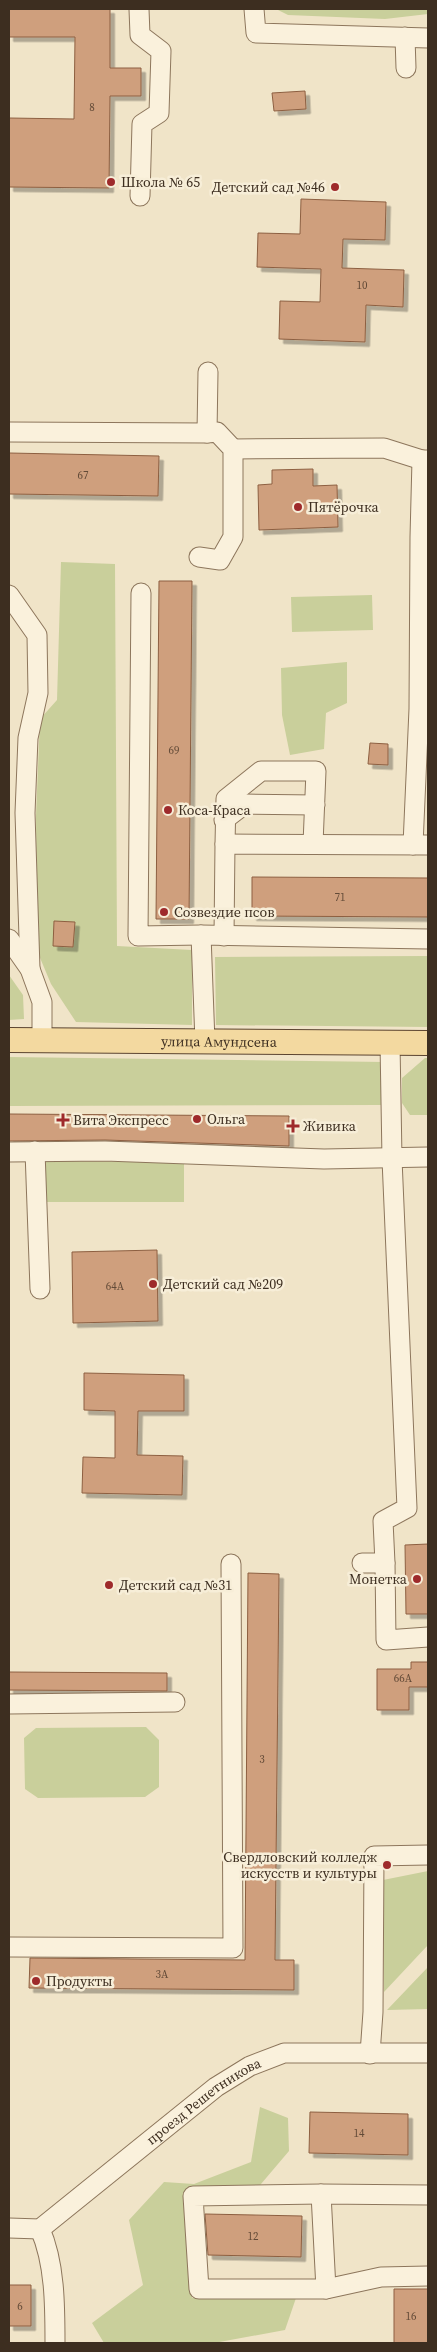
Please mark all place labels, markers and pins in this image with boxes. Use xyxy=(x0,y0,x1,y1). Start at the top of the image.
place label: Школа № 65 xyxy=(121,172,200,192)
marker: Школа № 65 xyxy=(105,176,117,188)
place label: Детский сад №46 xyxy=(212,177,325,197)
marker: Детский сад №46 xyxy=(329,181,341,193)
place label: Пятёрочка xyxy=(308,497,380,517)
marker: Пятёрочка xyxy=(292,501,304,513)
place label: Коса-Краса xyxy=(178,800,251,820)
marker: Коса-Краса xyxy=(162,804,174,816)
place label: Созвездие псов xyxy=(174,902,275,922)
marker: Созвездие псов xyxy=(158,906,170,918)
place label: Ольга xyxy=(207,1109,246,1129)
place label: Вита Экспресс xyxy=(73,1110,169,1130)
marker: Ольга xyxy=(191,1113,203,1125)
marker: Вита Экспресс xyxy=(57,1114,69,1126)
place label: Живика xyxy=(303,1116,357,1136)
marker: Живика xyxy=(287,1120,299,1132)
place label: Детский сад №209 xyxy=(163,1274,283,1294)
marker: Детский сад №209 xyxy=(147,1278,159,1290)
place label: Монетка xyxy=(349,1569,408,1589)
marker: Монетка xyxy=(411,1573,423,1585)
place label: Детский сад №31 xyxy=(119,1575,232,1595)
marker: Детский сад №31 xyxy=(103,1579,115,1591)
place label: Свердловский колледж искусств и культуры xyxy=(223,1847,377,1883)
marker: Свердловский колледж искусств и культуры xyxy=(381,1859,393,1871)
place label: Продукты xyxy=(46,1971,113,1991)
marker: Продукты xyxy=(30,1975,42,1987)

